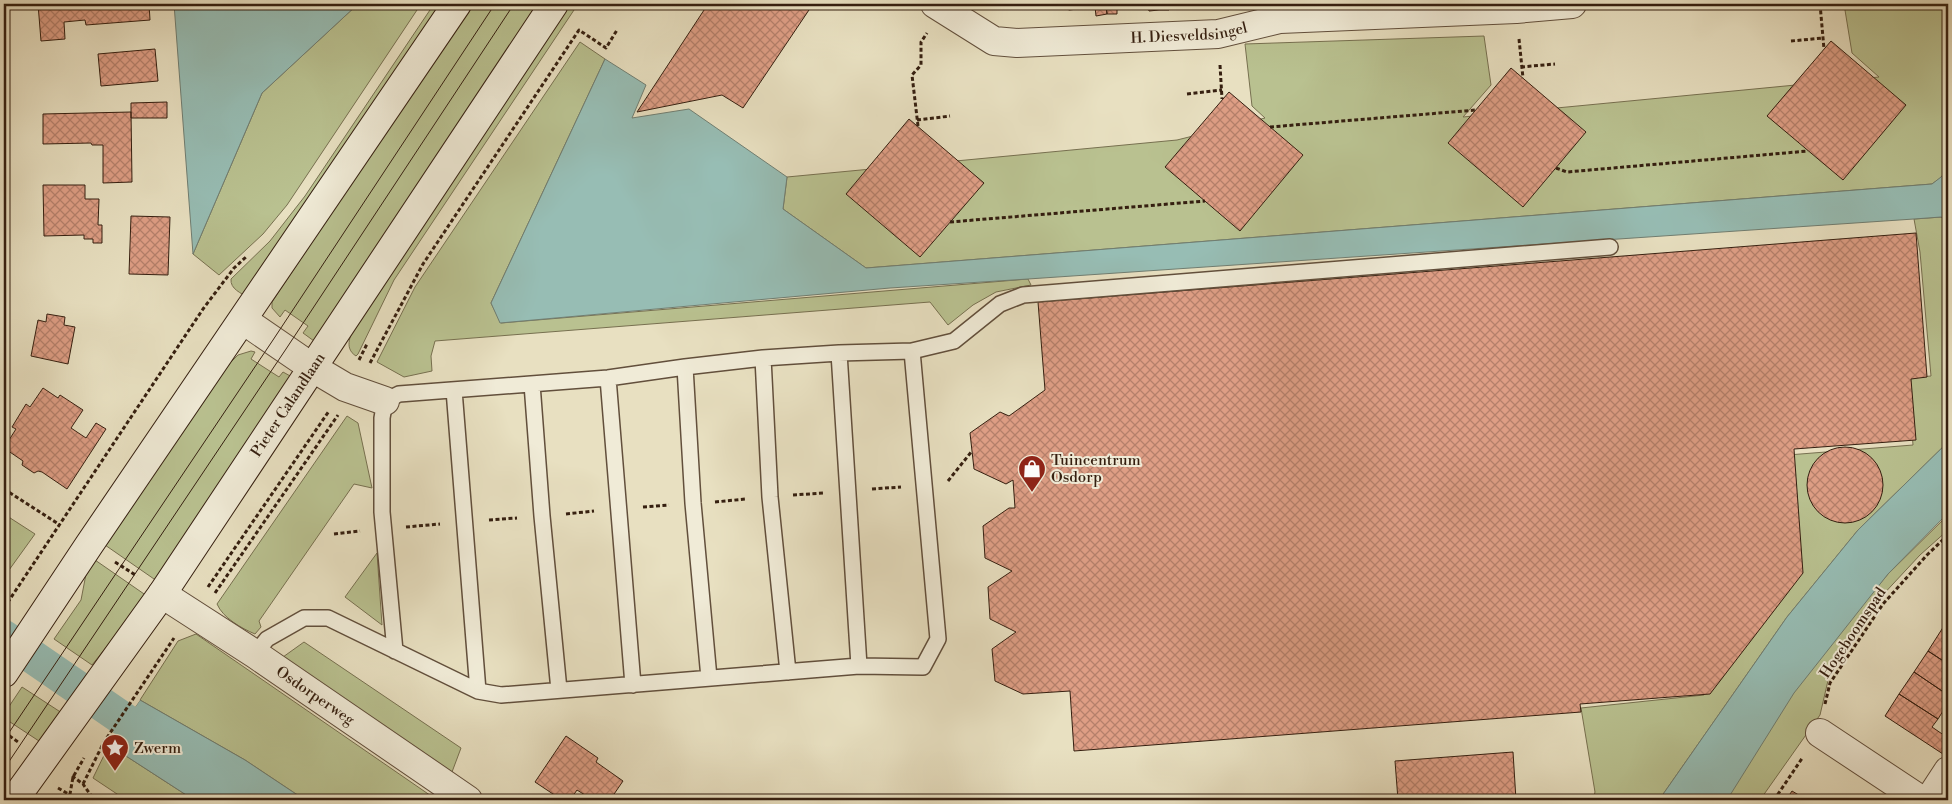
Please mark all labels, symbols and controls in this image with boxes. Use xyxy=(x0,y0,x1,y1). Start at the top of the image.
street label: H. Diesveldsingel xyxy=(1130,18,1250,47)
street label: Pieter Calandlaan xyxy=(246,349,329,460)
place label: Tuincentrum Osdorp xyxy=(1051,451,1141,487)
shop icon: Tuincentrum Osdorp xyxy=(1017,454,1047,493)
street label: Hogeboomspad xyxy=(1816,584,1891,682)
street label: Osdorperweg xyxy=(273,662,359,729)
place icon: Zwerm xyxy=(100,733,130,772)
place label: Zwerm xyxy=(134,739,181,758)

